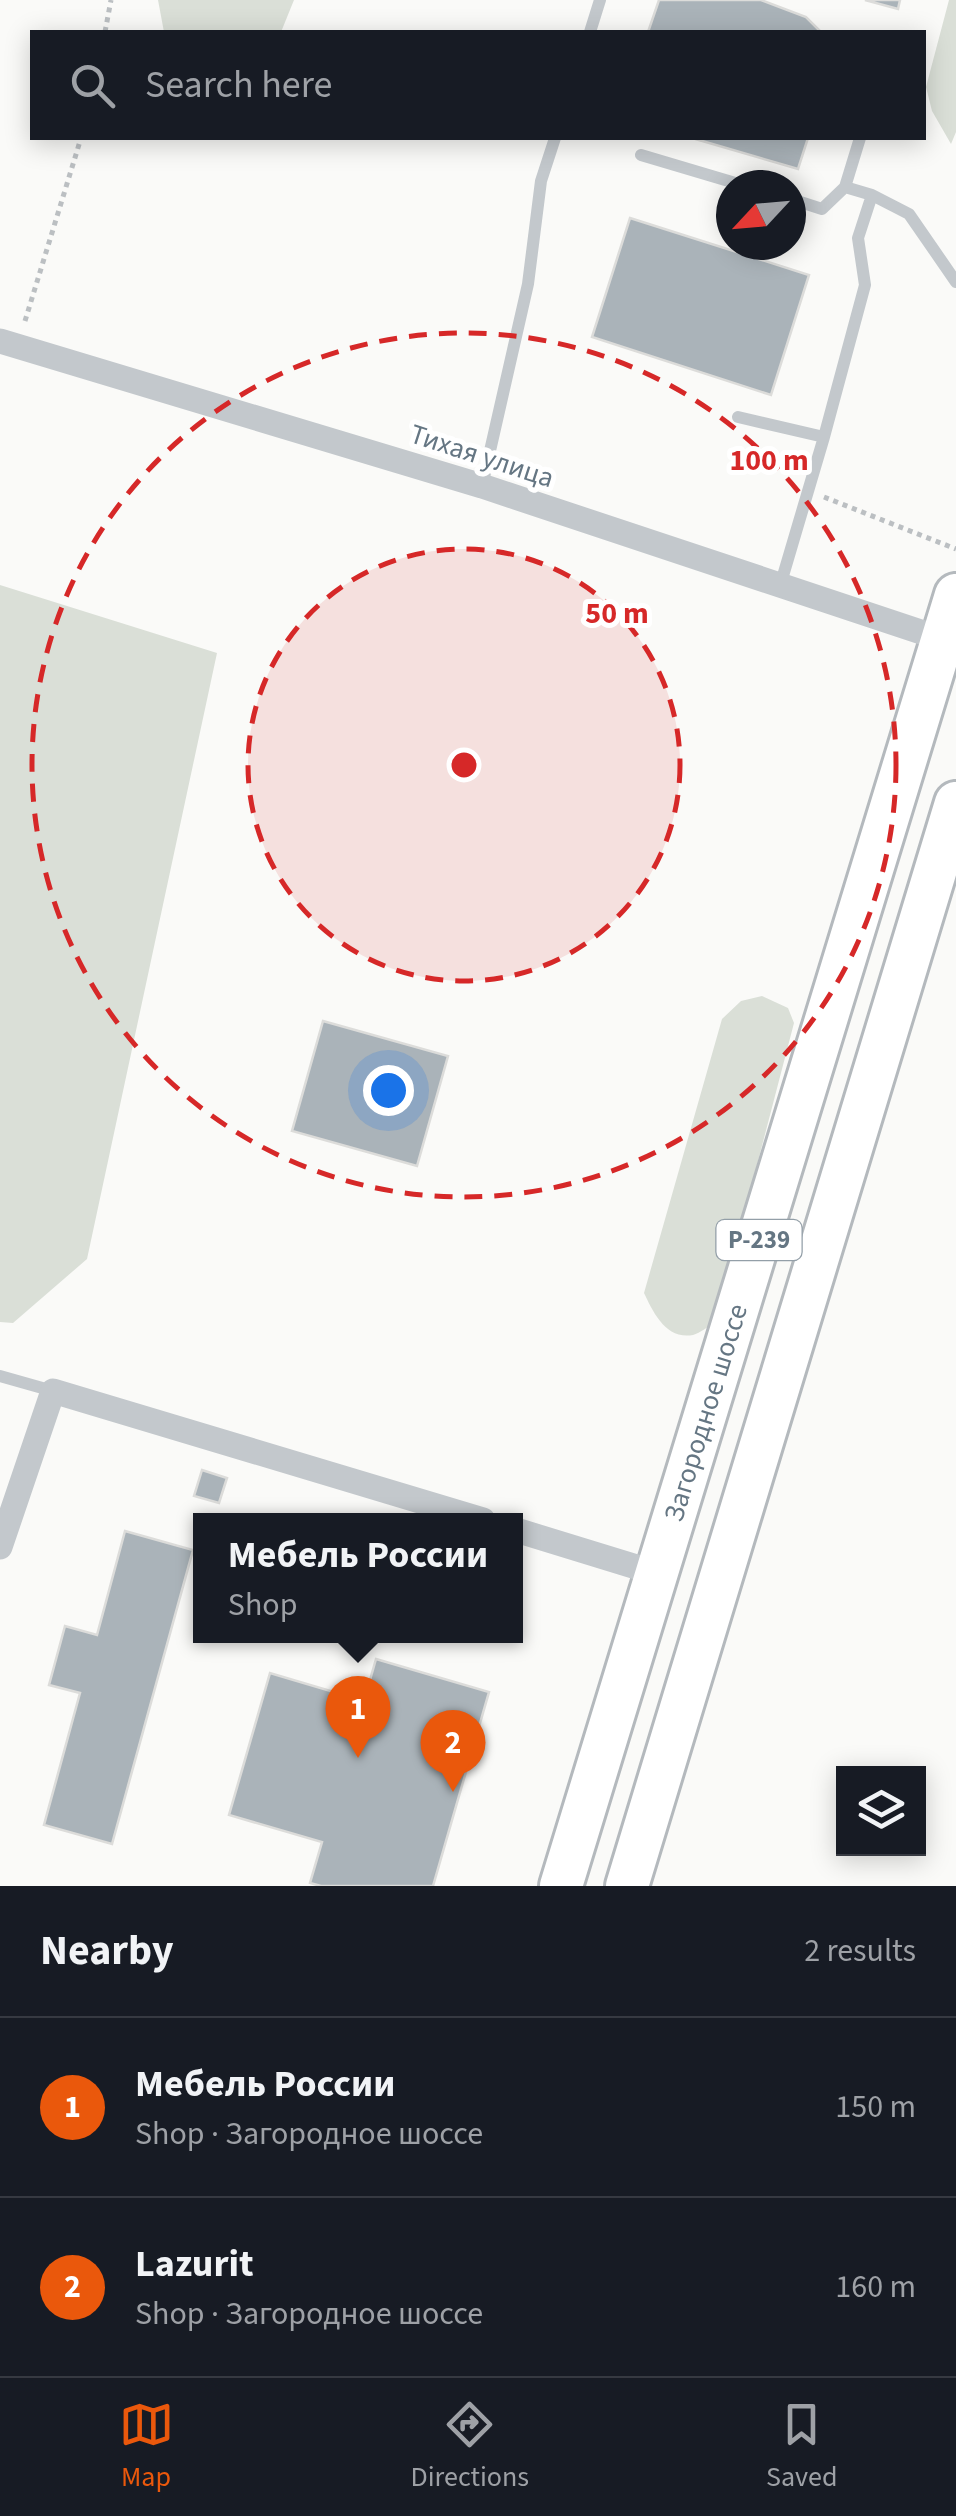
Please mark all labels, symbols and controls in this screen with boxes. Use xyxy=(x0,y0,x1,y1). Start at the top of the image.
search box xyxy=(30,30,926,140)
icon: search xyxy=(65,58,120,113)
text: Search here xyxy=(145,58,332,112)
north arrow xyxy=(716,170,806,260)
street label: Тихая улица xyxy=(405,414,559,498)
text: 100 m xyxy=(729,439,809,482)
text: 50 m xyxy=(585,592,649,635)
centre of rings xyxy=(446,747,482,783)
your location xyxy=(363,1065,414,1116)
road number: Р-239 xyxy=(716,1220,802,1260)
street label: Загородное шоссе xyxy=(654,1299,758,1526)
popup xyxy=(193,1513,523,1643)
text: Мебель России xyxy=(228,1528,488,1582)
text: Shop xyxy=(228,1582,297,1628)
pin: 1 xyxy=(326,1676,390,1758)
pin: 2 xyxy=(420,1710,486,1792)
map controls xyxy=(836,1766,926,1856)
button: layers xyxy=(836,1766,926,1856)
text: Nearby xyxy=(40,1921,174,1981)
text: 2 results xyxy=(804,1928,916,1974)
text: Мебель России xyxy=(135,2057,395,2111)
text: 1 xyxy=(64,2084,81,2130)
text: 150 m xyxy=(835,2084,916,2130)
text: Shop · Загородное шоссе xyxy=(135,2111,483,2157)
text: Lazurit xyxy=(135,2237,254,2291)
text: 2 xyxy=(64,2264,81,2310)
text: 160 m xyxy=(835,2264,916,2310)
text: Shop · Загородное шоссе xyxy=(135,2291,483,2337)
tab: Map xyxy=(119,2397,174,2497)
tab: Directions xyxy=(411,2397,529,2497)
tab: Saved xyxy=(766,2397,837,2497)

